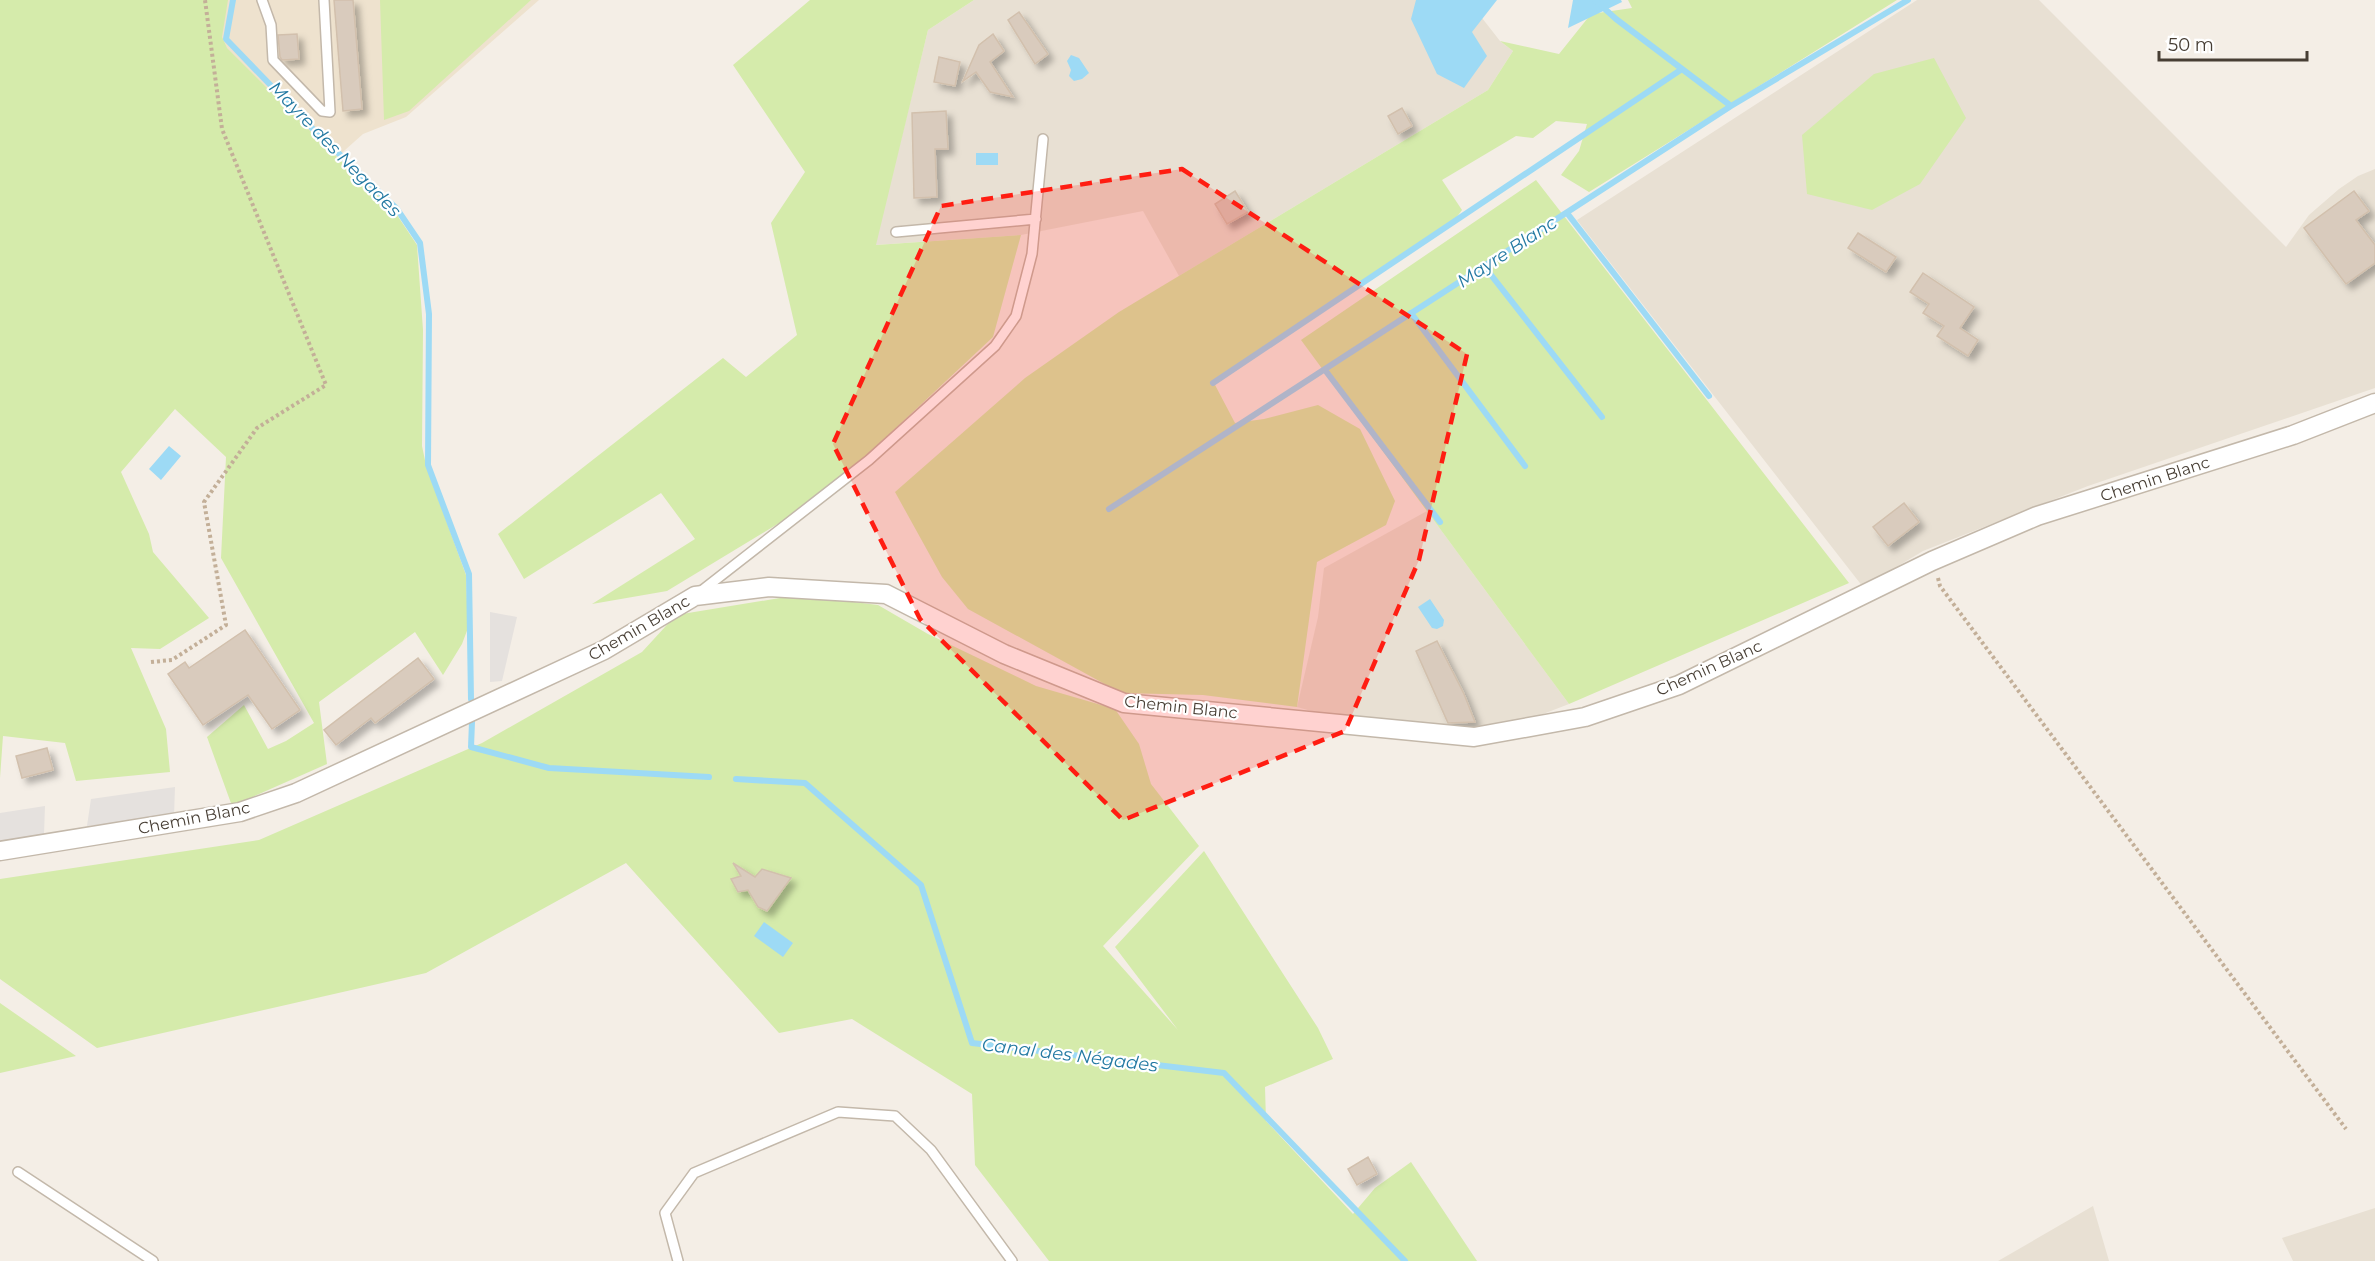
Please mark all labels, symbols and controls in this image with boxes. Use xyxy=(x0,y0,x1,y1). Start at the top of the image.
scale bar xyxy=(2159,24,2308,62)
text: 50 m xyxy=(2168,34,2214,56)
water label: Mayre des Negades xyxy=(265,77,406,222)
water label: Mayre Blanc xyxy=(1453,212,1561,292)
street label: Chemin Blanc xyxy=(2098,452,2212,506)
street label: Chemin Blanc xyxy=(585,591,693,665)
street label: Chemin Blanc xyxy=(1653,636,1765,700)
street label: Chemin Blanc xyxy=(1123,692,1239,722)
street label: Chemin Blanc xyxy=(136,798,252,838)
water label: Canal des Négades xyxy=(981,1033,1159,1077)

